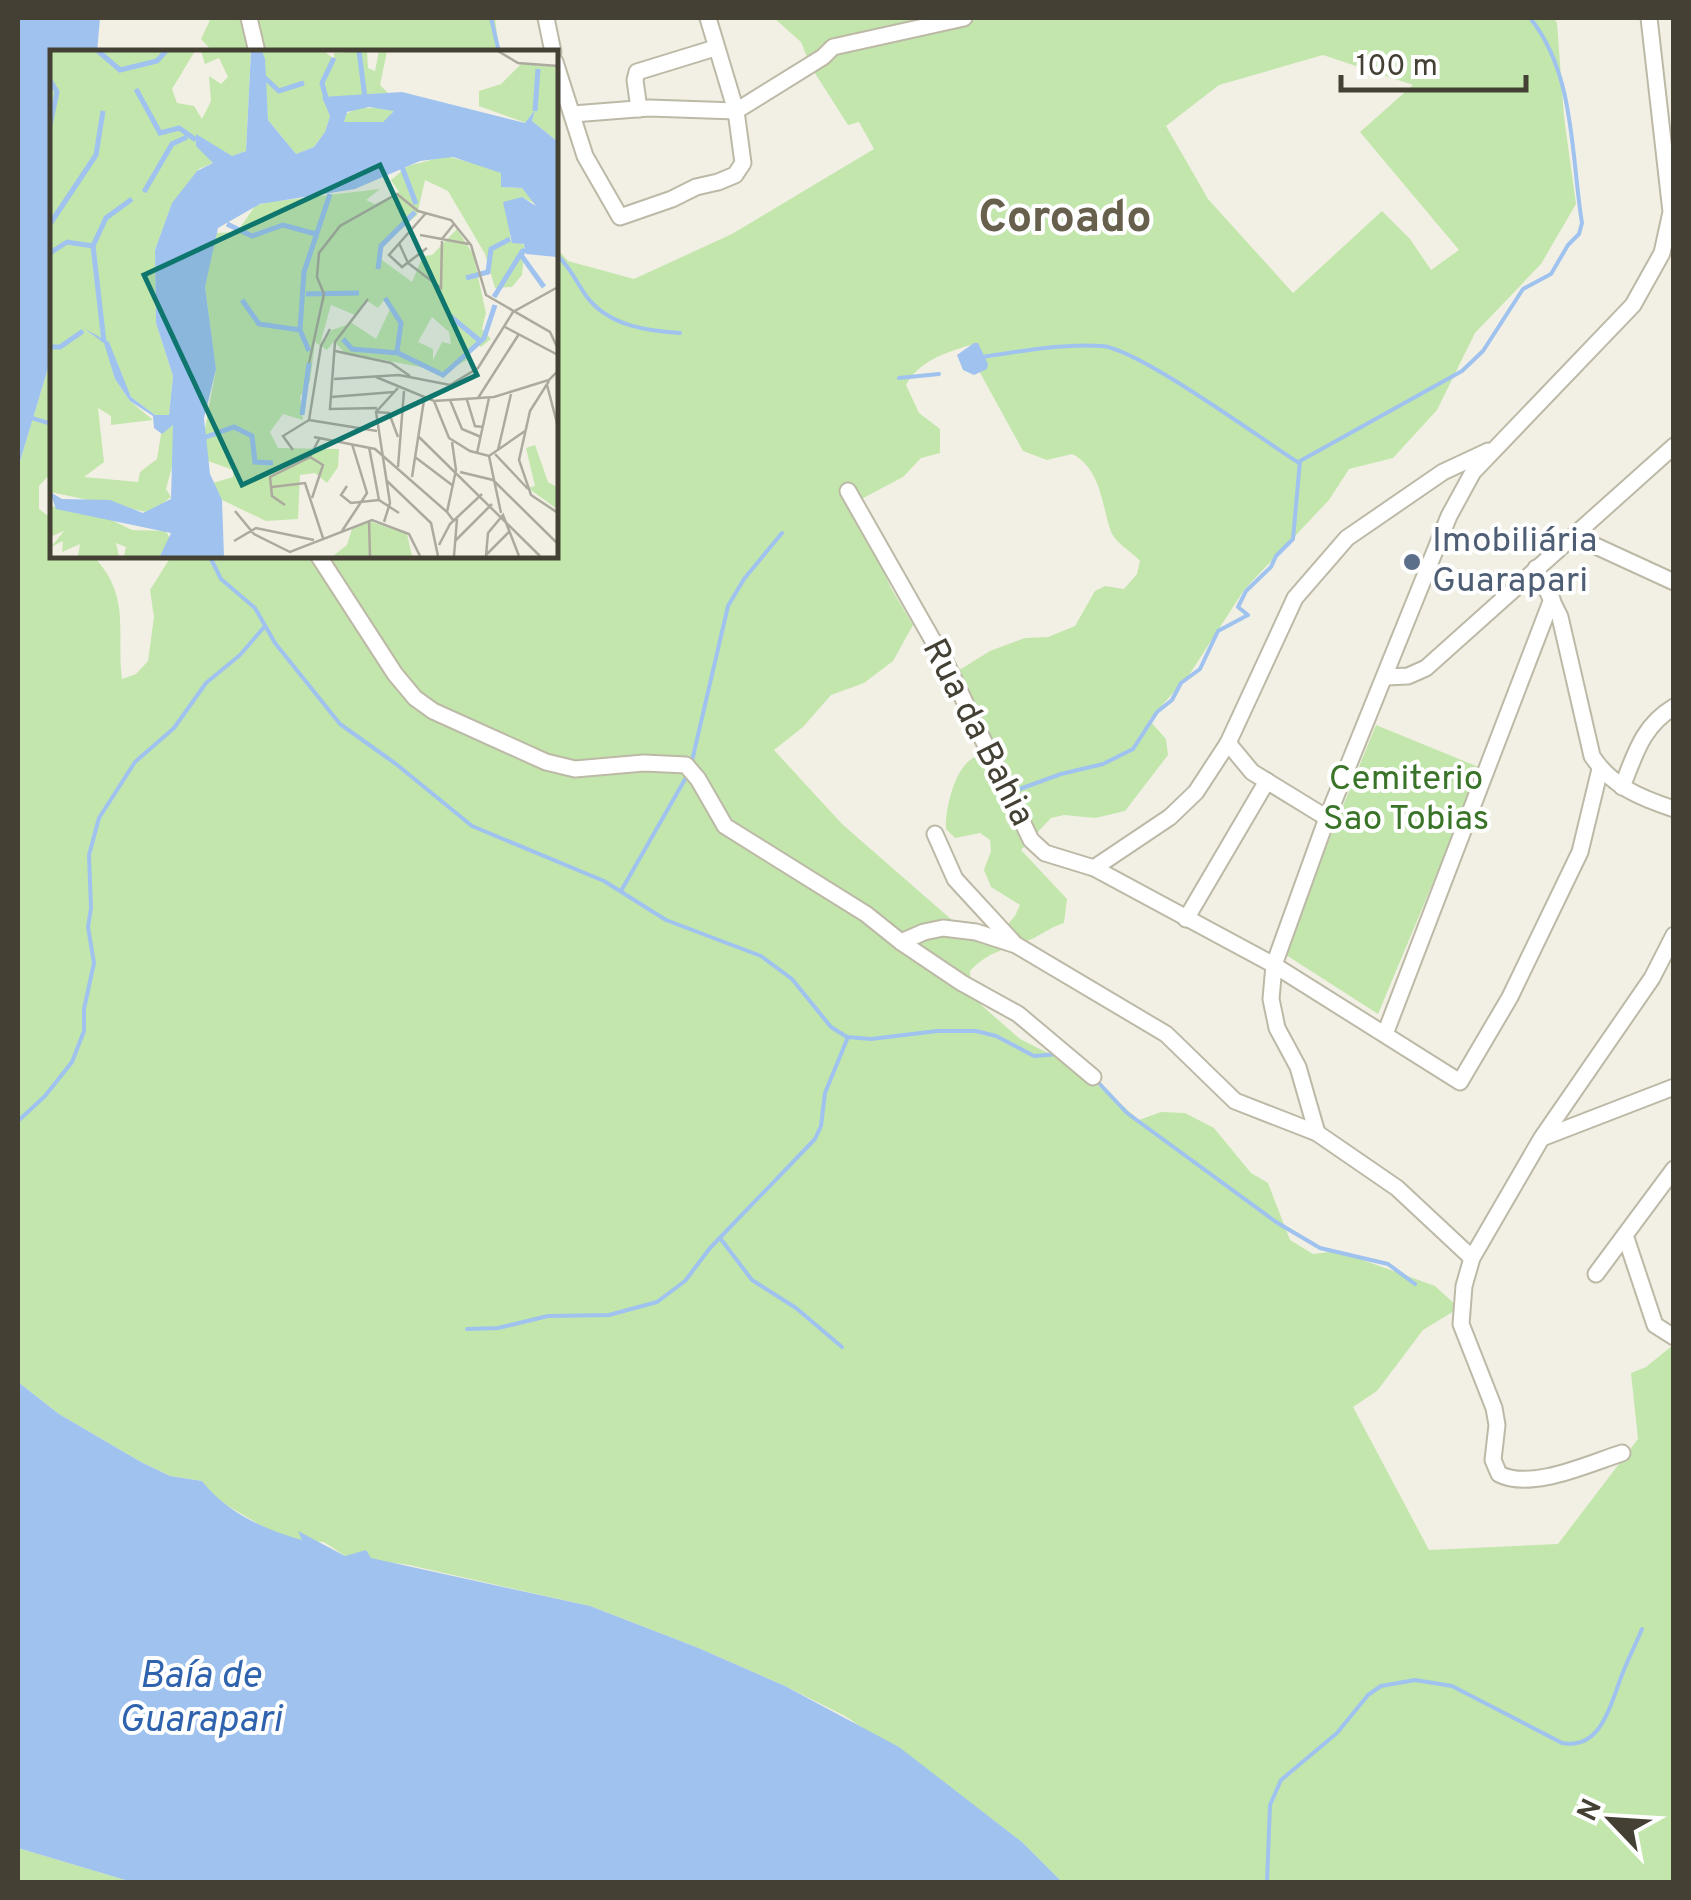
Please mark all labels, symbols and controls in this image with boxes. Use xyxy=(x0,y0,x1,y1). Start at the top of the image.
scale bar xyxy=(1341,30,1526,92)
text: 100 m xyxy=(1356,49,1438,86)
inset map xyxy=(50,50,558,558)
district label: Coroado xyxy=(978,191,1152,248)
place label: Imobiliária Guarapari xyxy=(1432,520,1597,604)
marker: Imobiliária Guarapari xyxy=(1401,551,1423,573)
street label: Rua da Bahia xyxy=(911,632,1043,834)
park label: Cemiterio Sao Tobias xyxy=(1323,758,1489,842)
water label: Baía de Guarapari xyxy=(118,1653,284,1746)
north arrow xyxy=(1561,1770,1661,1870)
text: N xyxy=(1570,1794,1612,1827)

